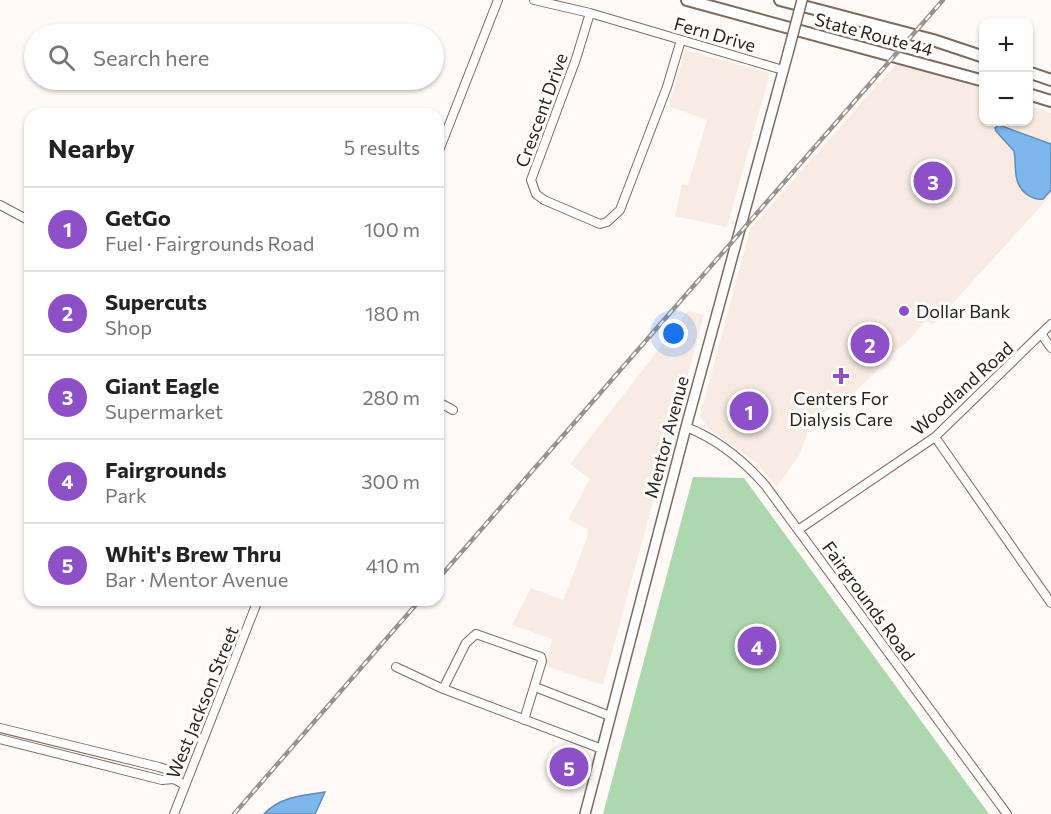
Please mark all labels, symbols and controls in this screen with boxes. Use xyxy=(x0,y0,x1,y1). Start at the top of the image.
street label: State Route 44 xyxy=(813,8,936,60)
street label: Fern Drive xyxy=(672,12,758,56)
map controls xyxy=(979,18,1033,126)
button: + xyxy=(979,18,1033,72)
search box xyxy=(24,24,444,90)
icon: search xyxy=(45,41,78,74)
text: Search here xyxy=(93,44,209,71)
street label: Crescent Drive xyxy=(510,50,572,170)
button: − xyxy=(979,72,1033,126)
text: Nearby xyxy=(48,132,135,163)
text: 5 results xyxy=(344,135,420,159)
pin: 3 xyxy=(914,158,952,204)
text: GetGo xyxy=(105,204,171,231)
text: 1 xyxy=(63,217,72,241)
text: 100 m xyxy=(364,217,420,241)
text: Fuel · Fairgrounds Road xyxy=(105,231,314,255)
text: Supercuts xyxy=(105,288,207,315)
place label: Dollar Bank xyxy=(916,300,1011,322)
text: 2 xyxy=(62,301,73,325)
text: 180 m xyxy=(365,301,420,325)
marker: Dollar Bank xyxy=(897,304,911,318)
text: Shop xyxy=(105,315,152,339)
your location xyxy=(659,319,688,348)
pin: 2 xyxy=(850,322,890,366)
street label: Woodland Road xyxy=(907,337,1017,439)
marker: Centers For Dialysis Care xyxy=(832,367,850,385)
text: Giant Eagle xyxy=(105,372,219,399)
street label: Mentor Avenue xyxy=(639,373,693,501)
text: 3 xyxy=(62,385,73,409)
text: 280 m xyxy=(362,385,420,409)
place label: Centers For Dialysis Care xyxy=(789,387,893,430)
pin: 1 xyxy=(730,388,768,434)
text: Supermarket xyxy=(105,399,223,423)
text: Fairgrounds xyxy=(105,456,226,483)
text: 4 xyxy=(61,469,74,493)
text: 300 m xyxy=(361,469,420,493)
text: Park xyxy=(105,483,147,507)
street label: Fairgrounds Road xyxy=(818,537,920,665)
text: Whit's Brew Thru xyxy=(105,540,281,567)
text: 5 xyxy=(62,553,73,577)
text: 410 m xyxy=(366,553,420,577)
text: Bar · Mentor Avenue xyxy=(105,567,288,591)
street label: West Jackson Street xyxy=(161,623,243,781)
pin: 4 xyxy=(738,624,777,668)
pin: 5 xyxy=(550,744,588,789)

